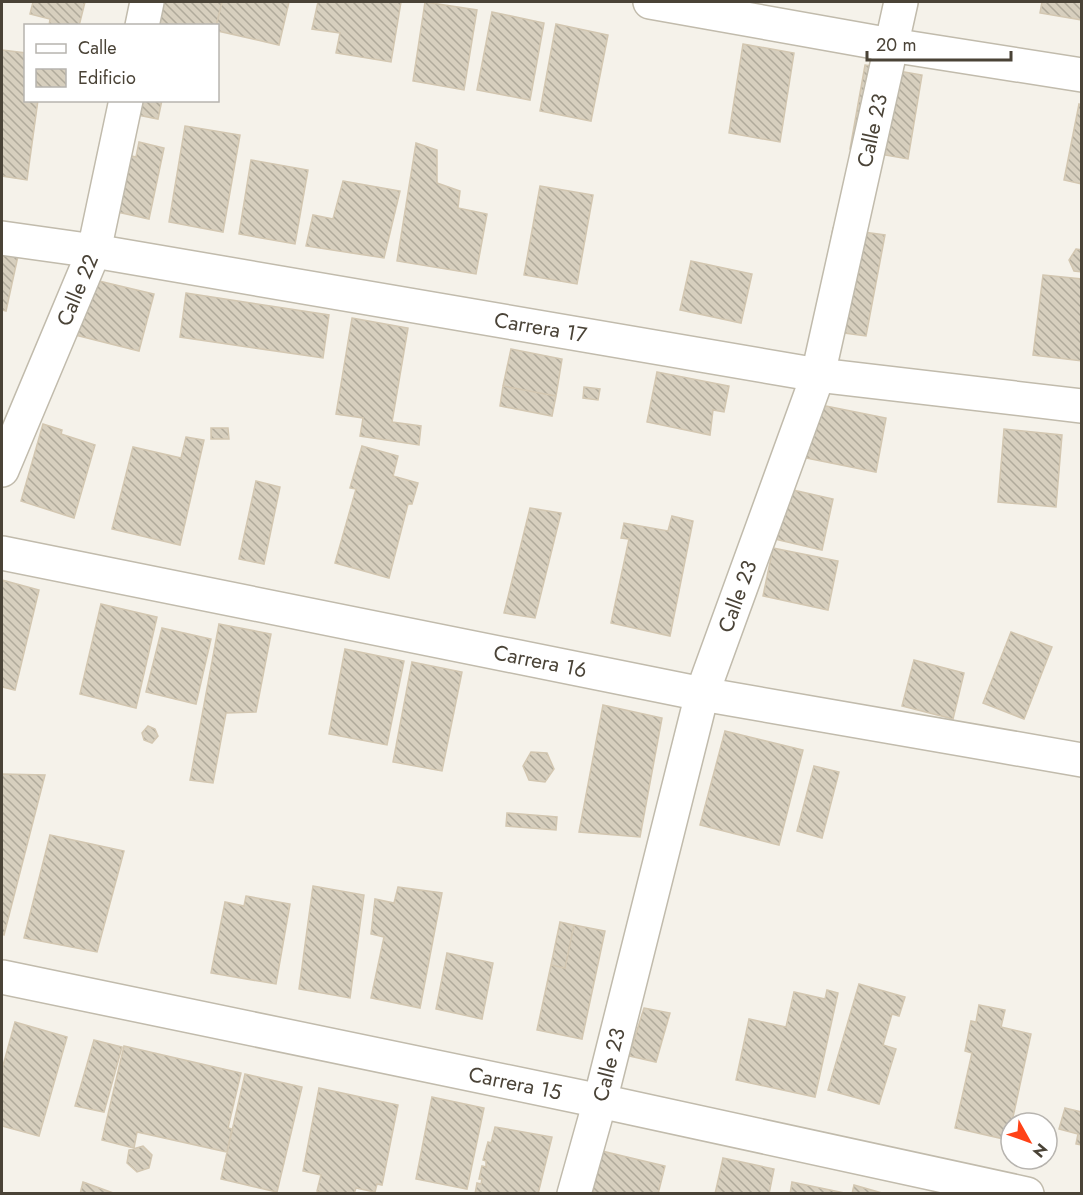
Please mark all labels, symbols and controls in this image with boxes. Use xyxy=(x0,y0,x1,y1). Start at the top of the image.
legend xyxy=(24,24,219,102)
scale bar xyxy=(867,24,1011,62)
text: 20 m xyxy=(876,32,916,58)
text: Calle xyxy=(78,35,117,61)
text: Edificio xyxy=(78,65,136,91)
street label: Calle 23 xyxy=(850,91,895,170)
street label: Calle 22 xyxy=(49,250,106,331)
street label: Carrera 17 xyxy=(492,305,589,350)
street label: Calle 23 xyxy=(711,556,764,637)
street label: Carrera 16 xyxy=(491,637,590,685)
street label: Calle 23 xyxy=(585,1025,633,1105)
street label: Carrera 15 xyxy=(466,1059,564,1108)
north arrow xyxy=(999,1111,1059,1171)
text: N xyxy=(1027,1138,1053,1163)

